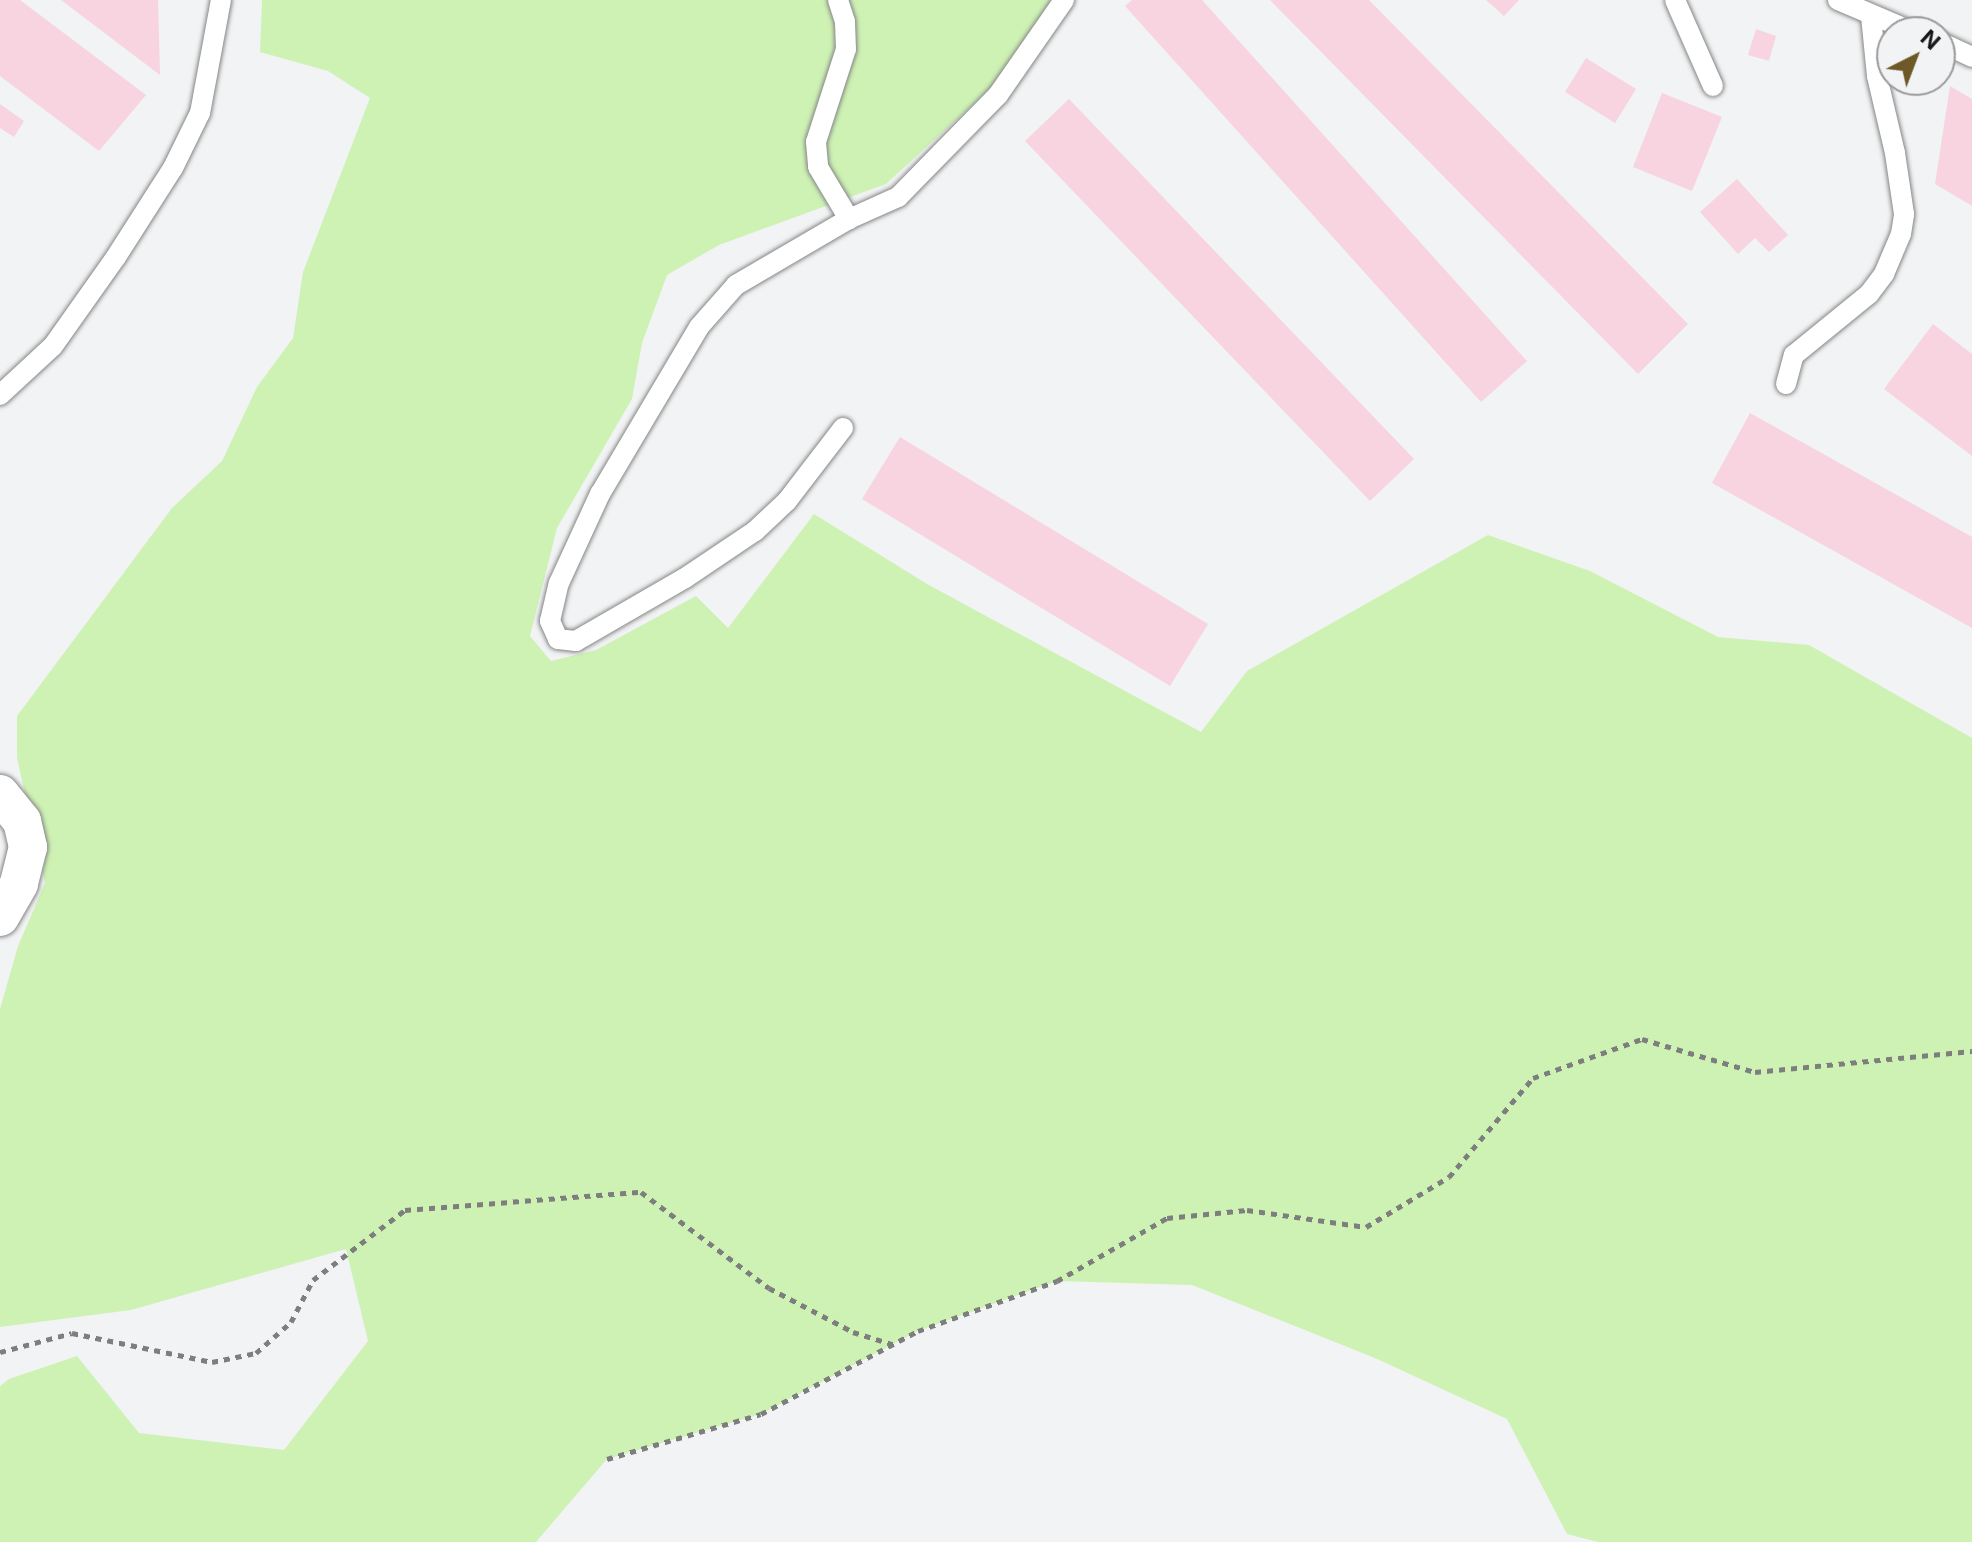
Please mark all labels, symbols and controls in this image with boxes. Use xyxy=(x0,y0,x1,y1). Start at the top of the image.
north arrow xyxy=(1876,16,1956,96)
text: N xyxy=(1916,24,1946,55)

